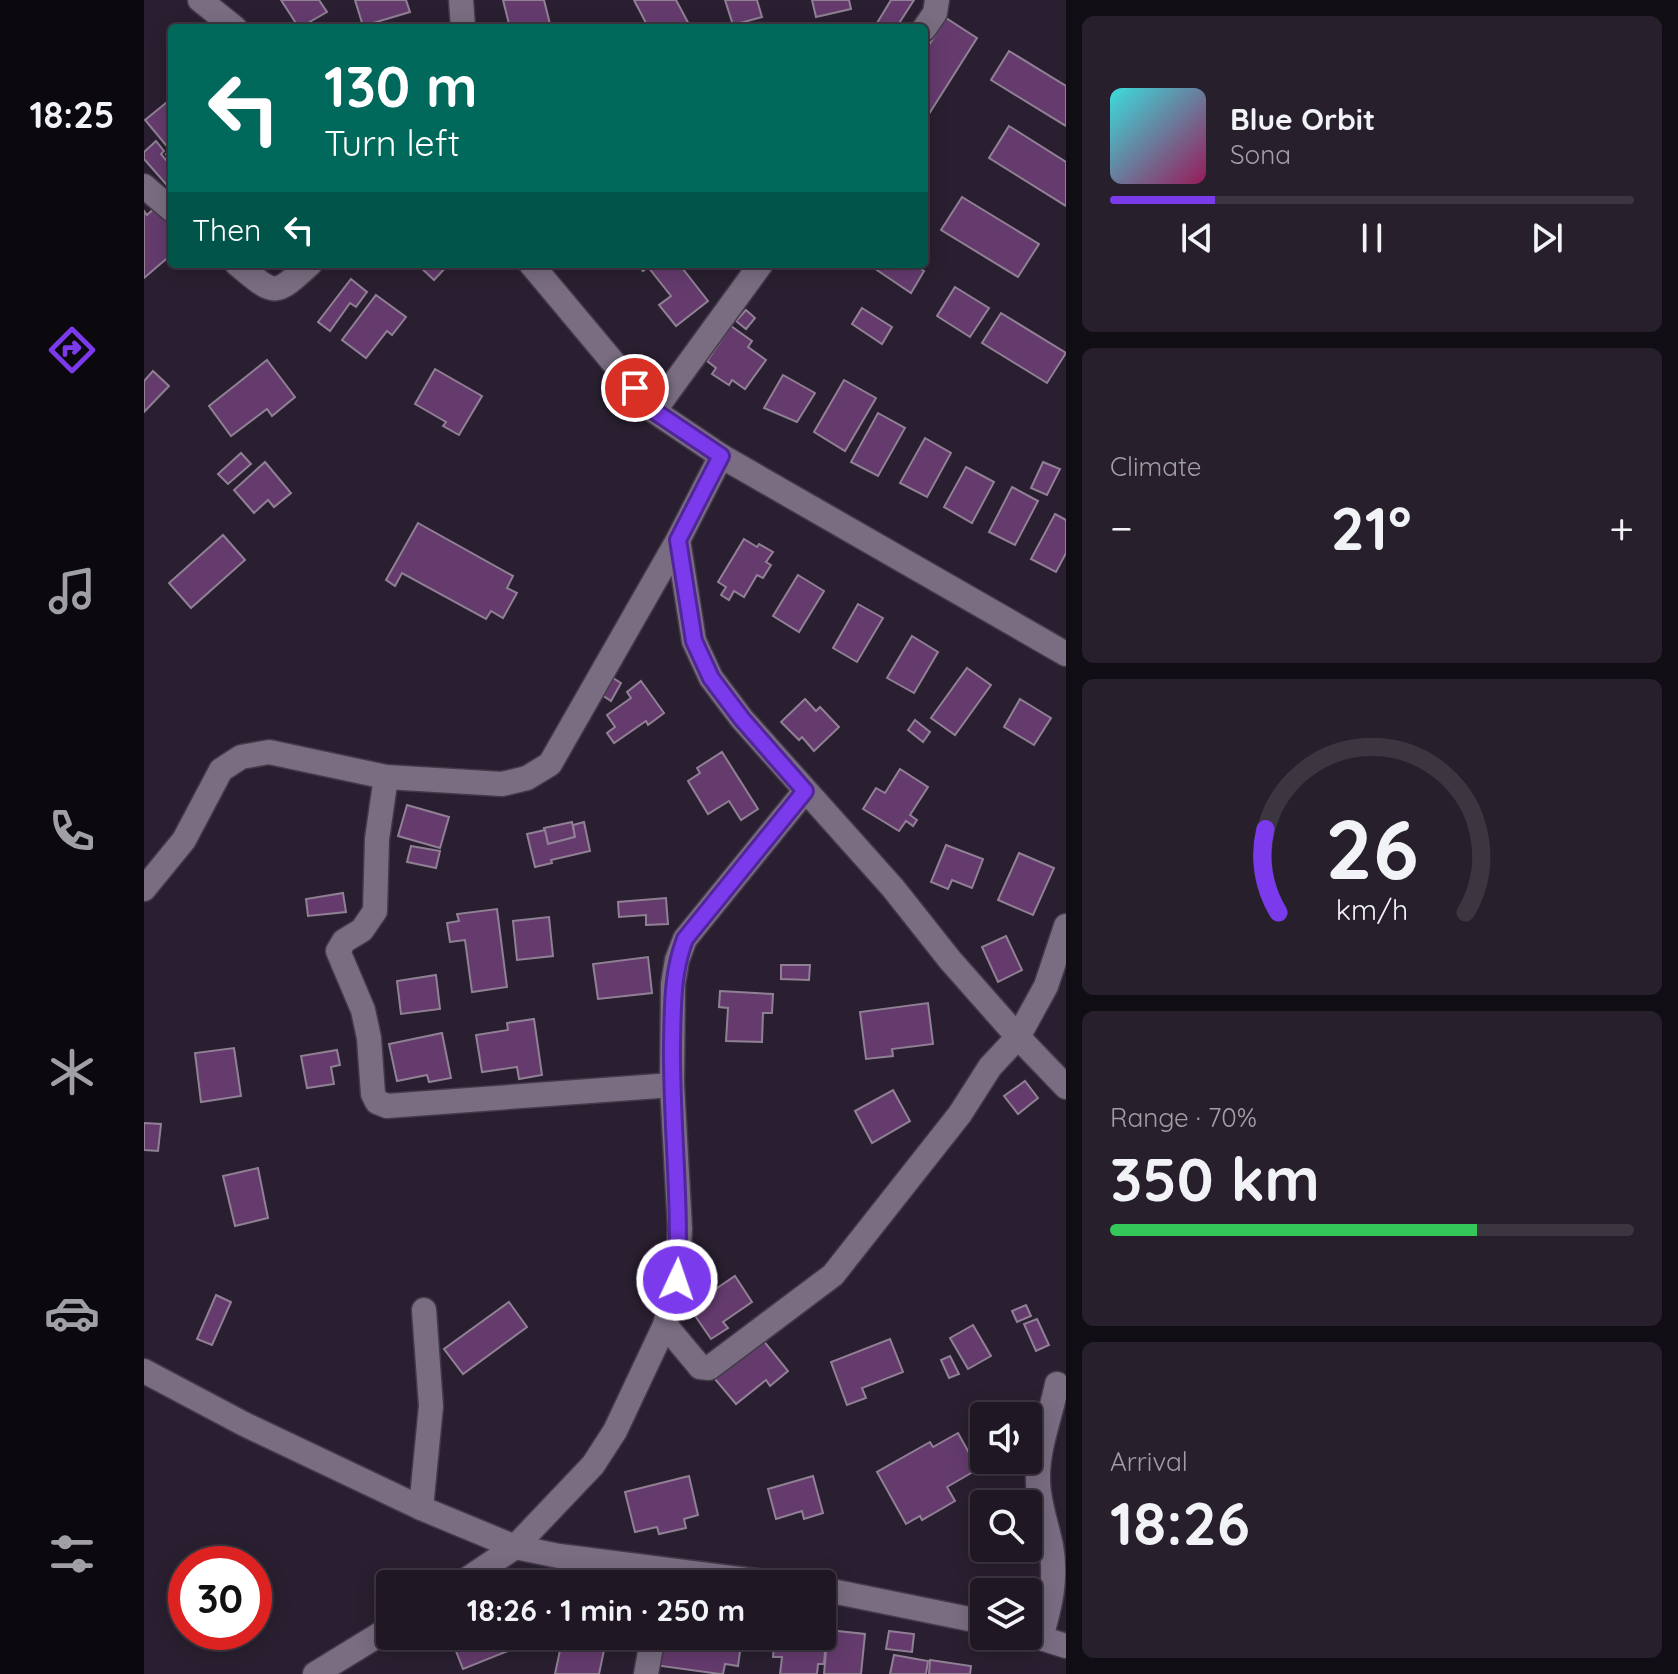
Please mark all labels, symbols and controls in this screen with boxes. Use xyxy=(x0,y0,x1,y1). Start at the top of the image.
text: 130 m xyxy=(324,51,478,121)
icon: left xyxy=(192,56,296,160)
text: 18:25 xyxy=(30,92,114,137)
text: Blue Orbit xyxy=(1230,100,1375,138)
text: Turn left xyxy=(324,120,460,165)
text: Sona xyxy=(1230,138,1291,171)
icon: left xyxy=(277,208,321,252)
text: Then xyxy=(192,211,261,249)
icon: previous xyxy=(1175,216,1219,260)
icon: pause xyxy=(1350,216,1394,260)
icon: next xyxy=(1525,216,1569,260)
icon: directions xyxy=(44,322,100,378)
pin xyxy=(601,354,669,422)
icon: arrive xyxy=(613,366,657,410)
text: Climate xyxy=(1110,450,1201,483)
text: 21° xyxy=(1331,490,1412,565)
text: − xyxy=(1110,500,1133,555)
text: + xyxy=(1609,500,1634,555)
icon: music xyxy=(44,563,100,619)
text: 26 xyxy=(1325,796,1419,900)
icon: phone xyxy=(44,803,100,859)
text: km/h xyxy=(1336,891,1408,927)
icon: climate xyxy=(44,1044,100,1100)
text: Range · 70% xyxy=(1110,1101,1257,1134)
text: 350 km xyxy=(1110,1141,1320,1216)
position arrow xyxy=(635,1238,719,1322)
icon: car xyxy=(44,1285,100,1341)
map controls xyxy=(970,1402,1042,1650)
button: sound xyxy=(970,1402,1042,1474)
text: Arrival xyxy=(1110,1445,1188,1478)
text: 18:26 xyxy=(1110,1485,1250,1560)
button: search xyxy=(970,1490,1042,1562)
icon: filters xyxy=(44,1526,100,1582)
speed limit sign: 30 xyxy=(168,1546,272,1650)
button: layers xyxy=(970,1578,1042,1650)
text: 18:26 · 1 min · 250 m xyxy=(467,1591,745,1629)

